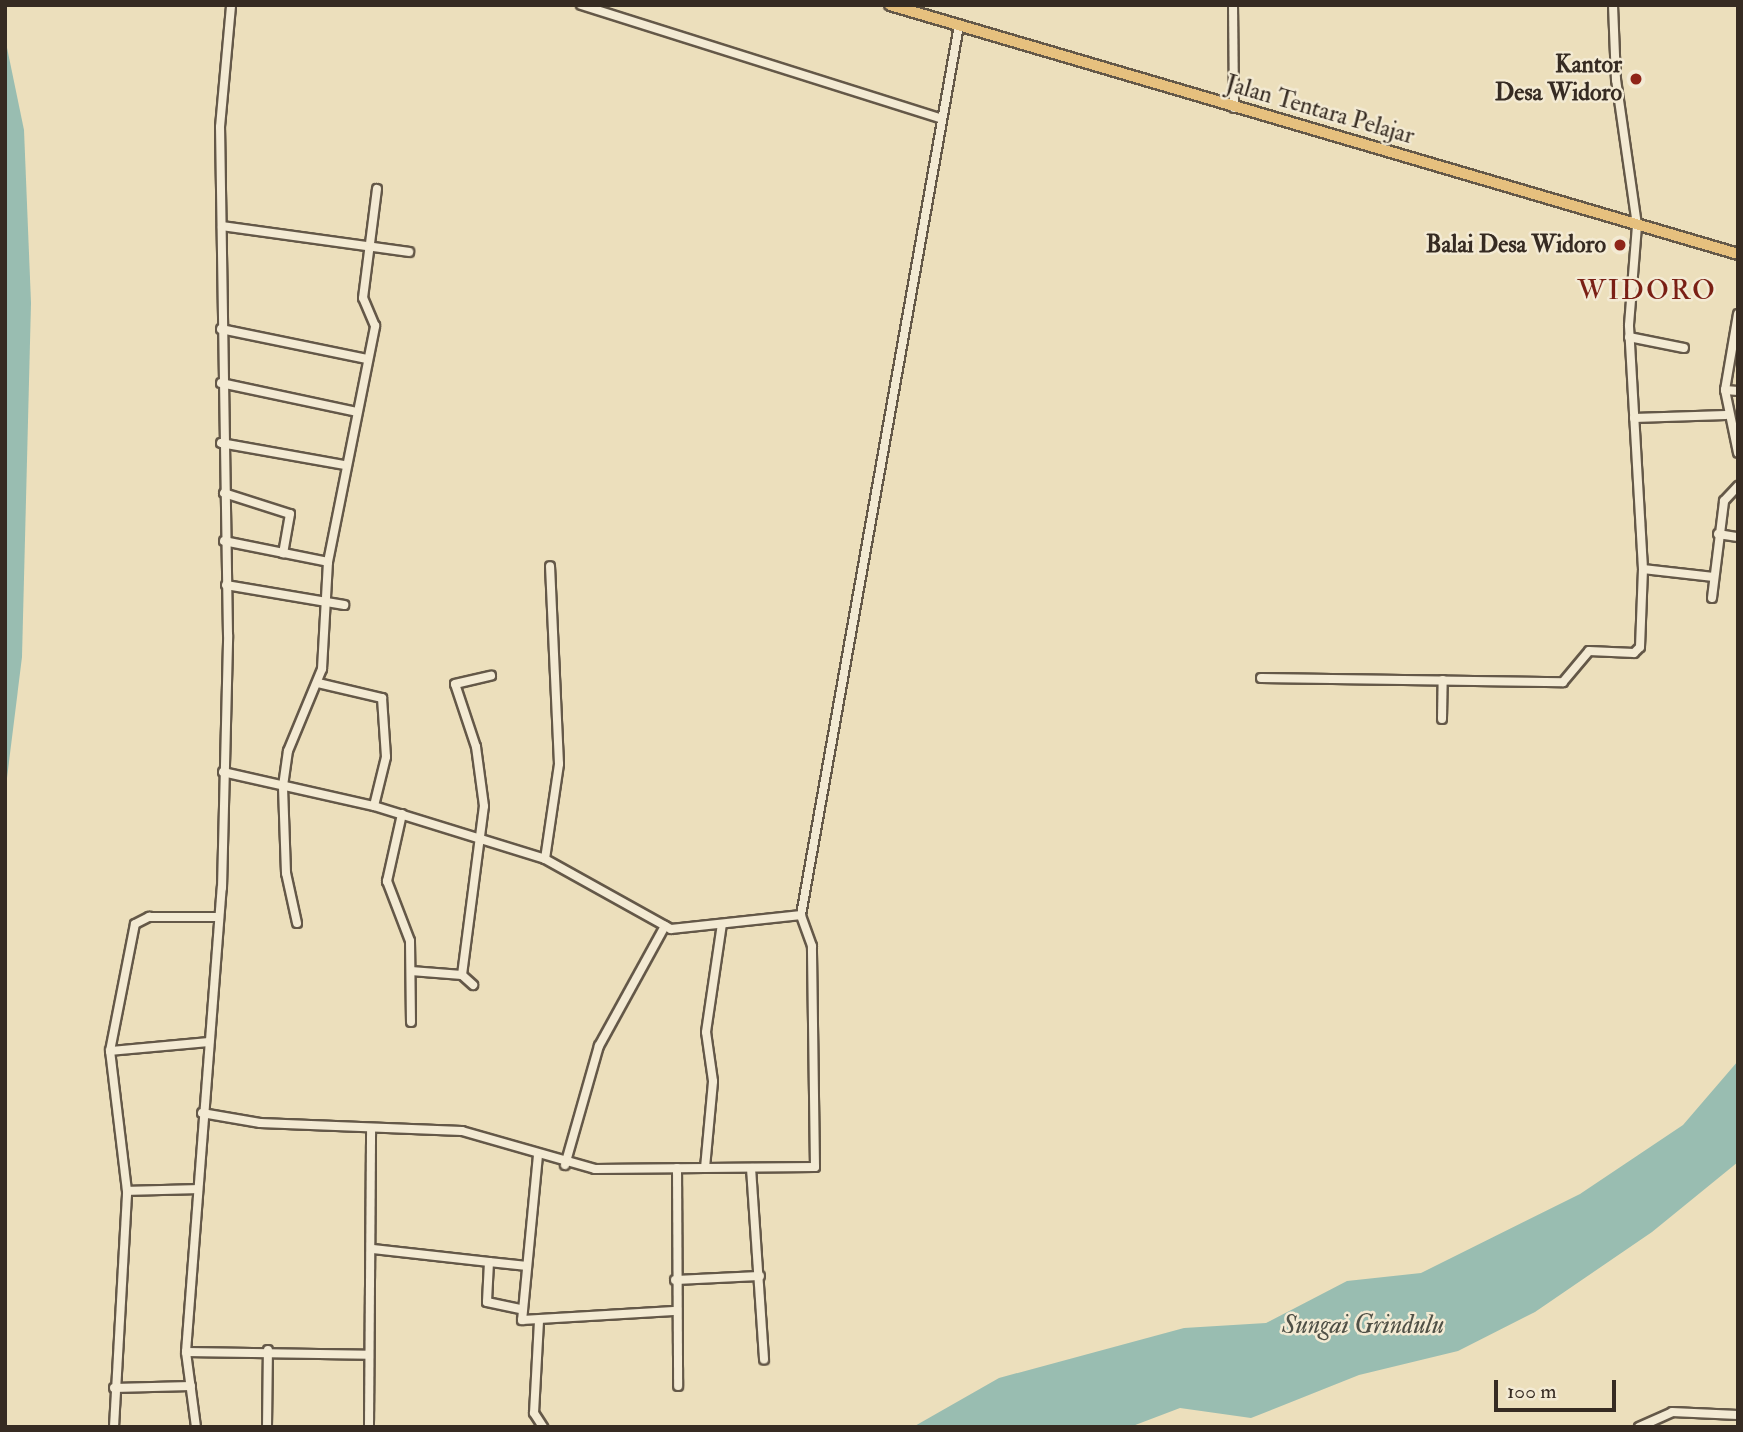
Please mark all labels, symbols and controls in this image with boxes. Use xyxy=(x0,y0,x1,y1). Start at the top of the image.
place label: Kantor Desa Widoro xyxy=(1495,51,1622,107)
street label: Jalan Tentara Pelajar xyxy=(1222,69,1418,151)
marker: Kantor Desa Widoro xyxy=(1628,71,1644,87)
place label: Balai Desa Widoro xyxy=(1426,231,1606,259)
marker: Balai Desa Widoro xyxy=(1612,237,1628,253)
district label: WIDORO xyxy=(1578,274,1716,308)
water label: Sungai Grindulu xyxy=(1282,1310,1444,1342)
scale bar xyxy=(1498,1366,1620,1410)
text: 100 m xyxy=(1507,1378,1557,1405)

